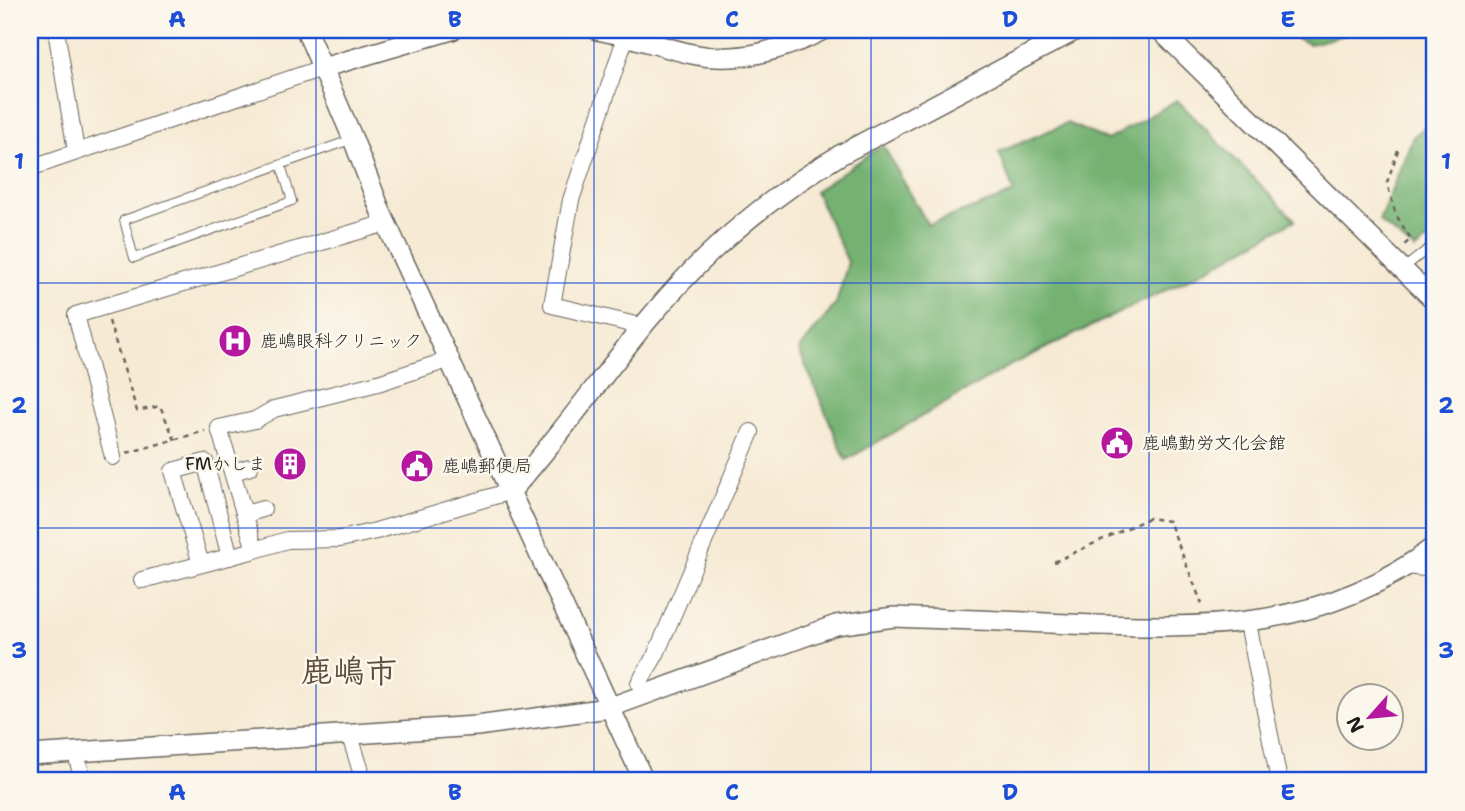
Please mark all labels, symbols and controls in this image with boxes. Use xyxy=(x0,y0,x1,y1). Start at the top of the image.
text: A xyxy=(168,4,186,34)
text: B xyxy=(448,4,462,34)
text: C xyxy=(725,4,739,34)
text: D xyxy=(1002,4,1018,34)
text: E xyxy=(1280,4,1296,34)
text: 1 xyxy=(14,146,24,176)
text: 1 xyxy=(1441,146,1451,176)
hospital icon: 鹿嶋眼科クリニック xyxy=(216,322,254,360)
place label: 鹿嶋眼科クリニック xyxy=(260,329,422,353)
text: 2 xyxy=(11,390,27,420)
text: 2 xyxy=(1438,390,1454,420)
public building icon: 鹿嶋勤労文化会館 xyxy=(1098,424,1136,462)
place label: 鹿嶋勤労文化会館 xyxy=(1142,431,1286,455)
building icon: FMかしま xyxy=(271,445,309,483)
public building icon: 鹿嶋郵便局 xyxy=(398,447,436,485)
place label: FMかしま xyxy=(185,452,266,476)
place label: 鹿嶋郵便局 xyxy=(442,454,532,478)
text: 3 xyxy=(11,635,27,665)
text: 3 xyxy=(1438,635,1454,665)
district label: 鹿嶋市 xyxy=(301,649,397,692)
north arrow xyxy=(1336,682,1406,752)
text: N xyxy=(1341,712,1370,737)
text: A xyxy=(168,777,186,807)
text: B xyxy=(448,777,462,807)
text: C xyxy=(725,777,739,807)
text: D xyxy=(1002,777,1018,807)
text: E xyxy=(1280,777,1296,807)

